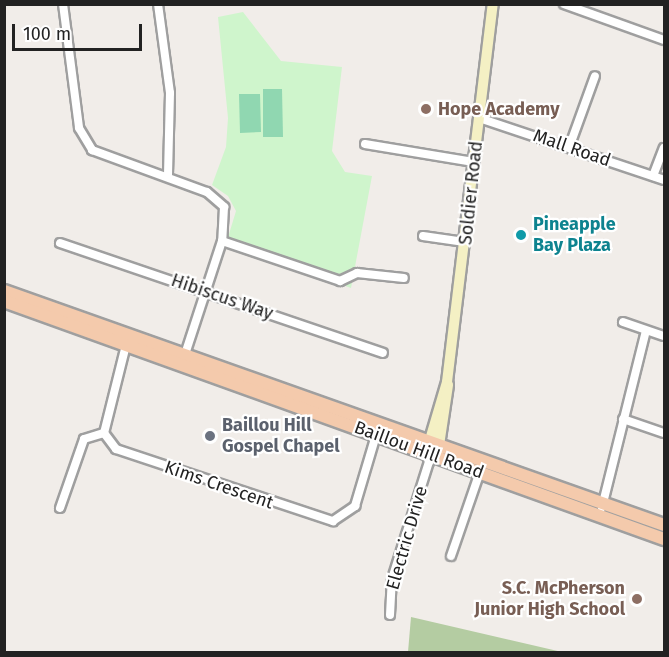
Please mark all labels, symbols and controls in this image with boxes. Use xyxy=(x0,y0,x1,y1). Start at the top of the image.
scale bar xyxy=(15,12,146,50)
text: 100 m xyxy=(23,23,71,45)
place label: Hope Academy xyxy=(438,98,560,120)
marker: Hope Academy xyxy=(419,102,433,116)
street label: Mall Road xyxy=(530,125,614,171)
street label: Soldier Road xyxy=(455,140,487,246)
place label: Pineapple Bay Plaza xyxy=(533,214,616,256)
marker: Pineapple Bay Plaza xyxy=(514,228,528,242)
street label: Hibiscus Way xyxy=(168,269,276,325)
place label: Baillou Hill Gospel Chapel xyxy=(222,415,340,458)
street label: Baillou Hill Road xyxy=(351,417,487,483)
marker: Baillou Hill Gospel Chapel xyxy=(203,429,217,443)
street label: Kims Crescent xyxy=(162,456,276,514)
street label: Electric Drive xyxy=(382,483,432,593)
place label: S.C. McPherson Junior High School xyxy=(474,578,625,620)
marker: S.C. McPherson Junior High School xyxy=(630,592,644,606)

